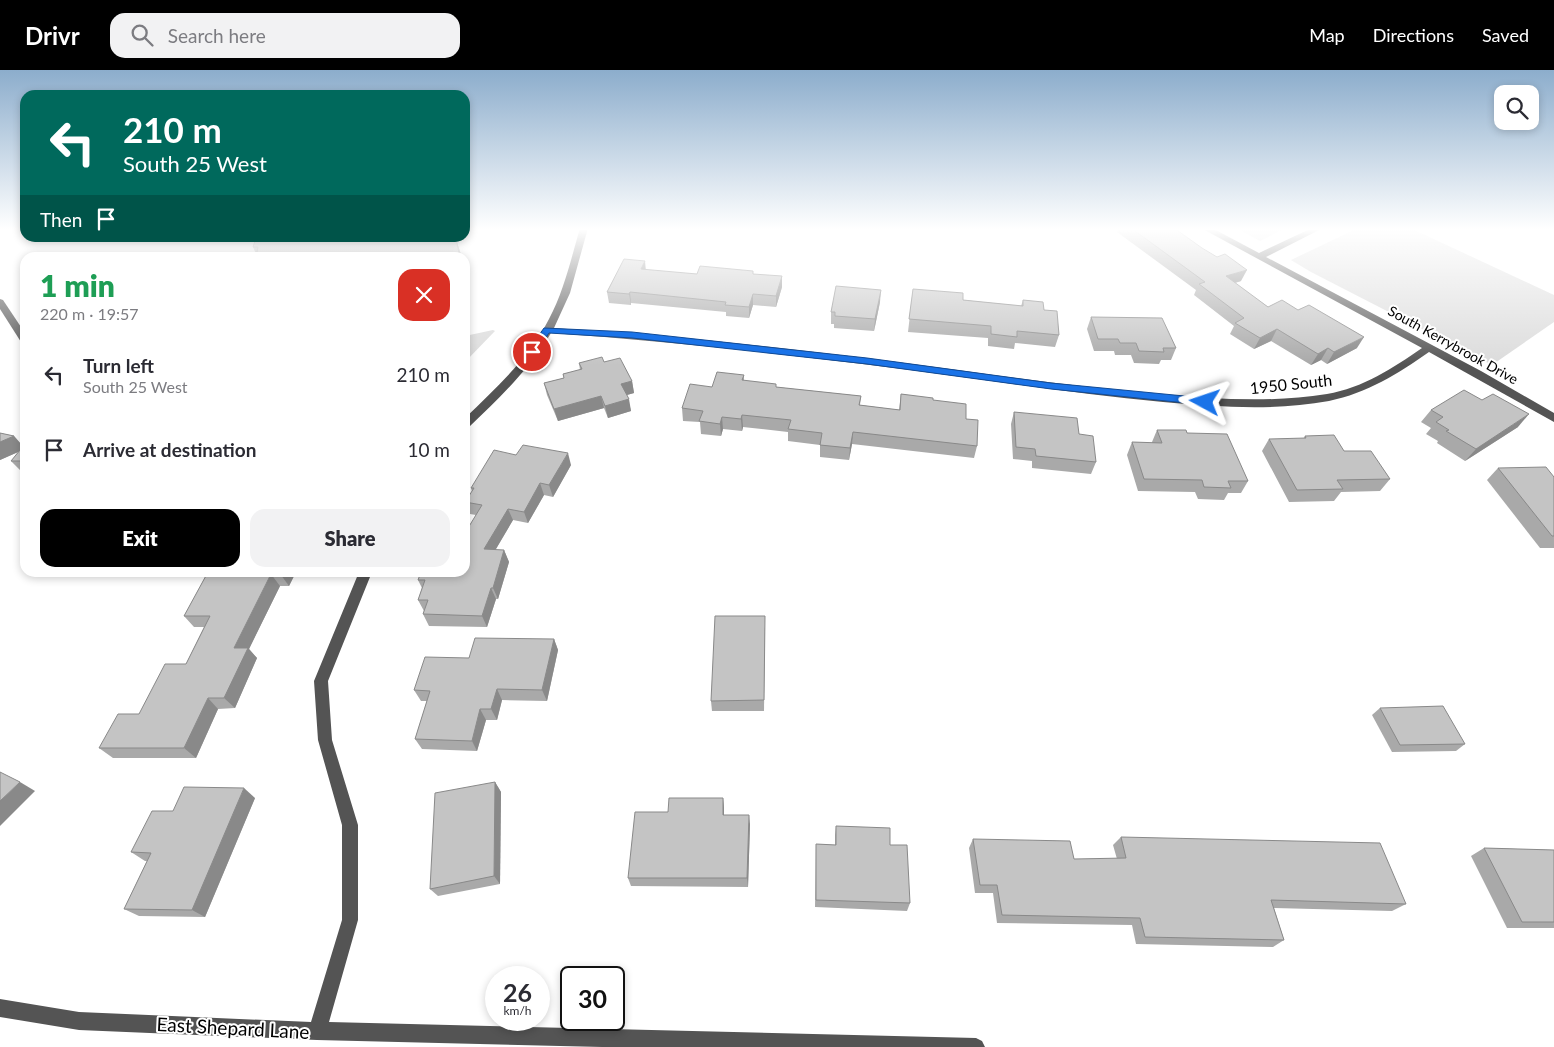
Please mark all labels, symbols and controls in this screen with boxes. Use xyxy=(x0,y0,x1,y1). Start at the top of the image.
search box xyxy=(110,13,460,58)
text: Drivr xyxy=(25,21,80,50)
icon: search xyxy=(128,21,156,49)
text: Search here xyxy=(168,24,266,47)
text: Map xyxy=(1309,24,1345,46)
text: Directions xyxy=(1373,24,1454,46)
text: Saved xyxy=(1482,24,1529,46)
map controls xyxy=(1494,85,1539,130)
button: search xyxy=(1494,85,1539,130)
text: 210 m xyxy=(123,108,222,150)
icon: left xyxy=(40,110,105,175)
text: South 25 West xyxy=(123,150,267,177)
icon: arrive xyxy=(92,205,120,233)
text: Then xyxy=(40,208,82,231)
text: 1 min xyxy=(40,267,115,303)
button: close xyxy=(398,269,450,321)
street label: South Kerrybrook Drive xyxy=(1385,302,1521,387)
text: 220 m · 19:57 xyxy=(40,304,139,323)
pin xyxy=(511,331,553,373)
icon: arrive xyxy=(518,338,546,366)
text: Turn left xyxy=(83,354,154,377)
icon: left xyxy=(40,361,68,389)
text: 210 m xyxy=(396,363,450,386)
street label: 1950 South xyxy=(1249,370,1333,397)
position arrow xyxy=(1178,375,1230,427)
text: South 25 West xyxy=(83,377,188,396)
icon: arrive xyxy=(40,436,68,464)
text: Arrive at destination xyxy=(83,438,256,461)
text: 10 m xyxy=(407,438,450,461)
button: Exit xyxy=(40,509,240,567)
button: Share xyxy=(250,509,450,567)
speed limit sign: 30 xyxy=(560,966,625,1031)
text: 26 xyxy=(503,977,532,1007)
text: km/h xyxy=(503,1003,532,1018)
street label: East Shepard Lane xyxy=(156,1012,310,1043)

